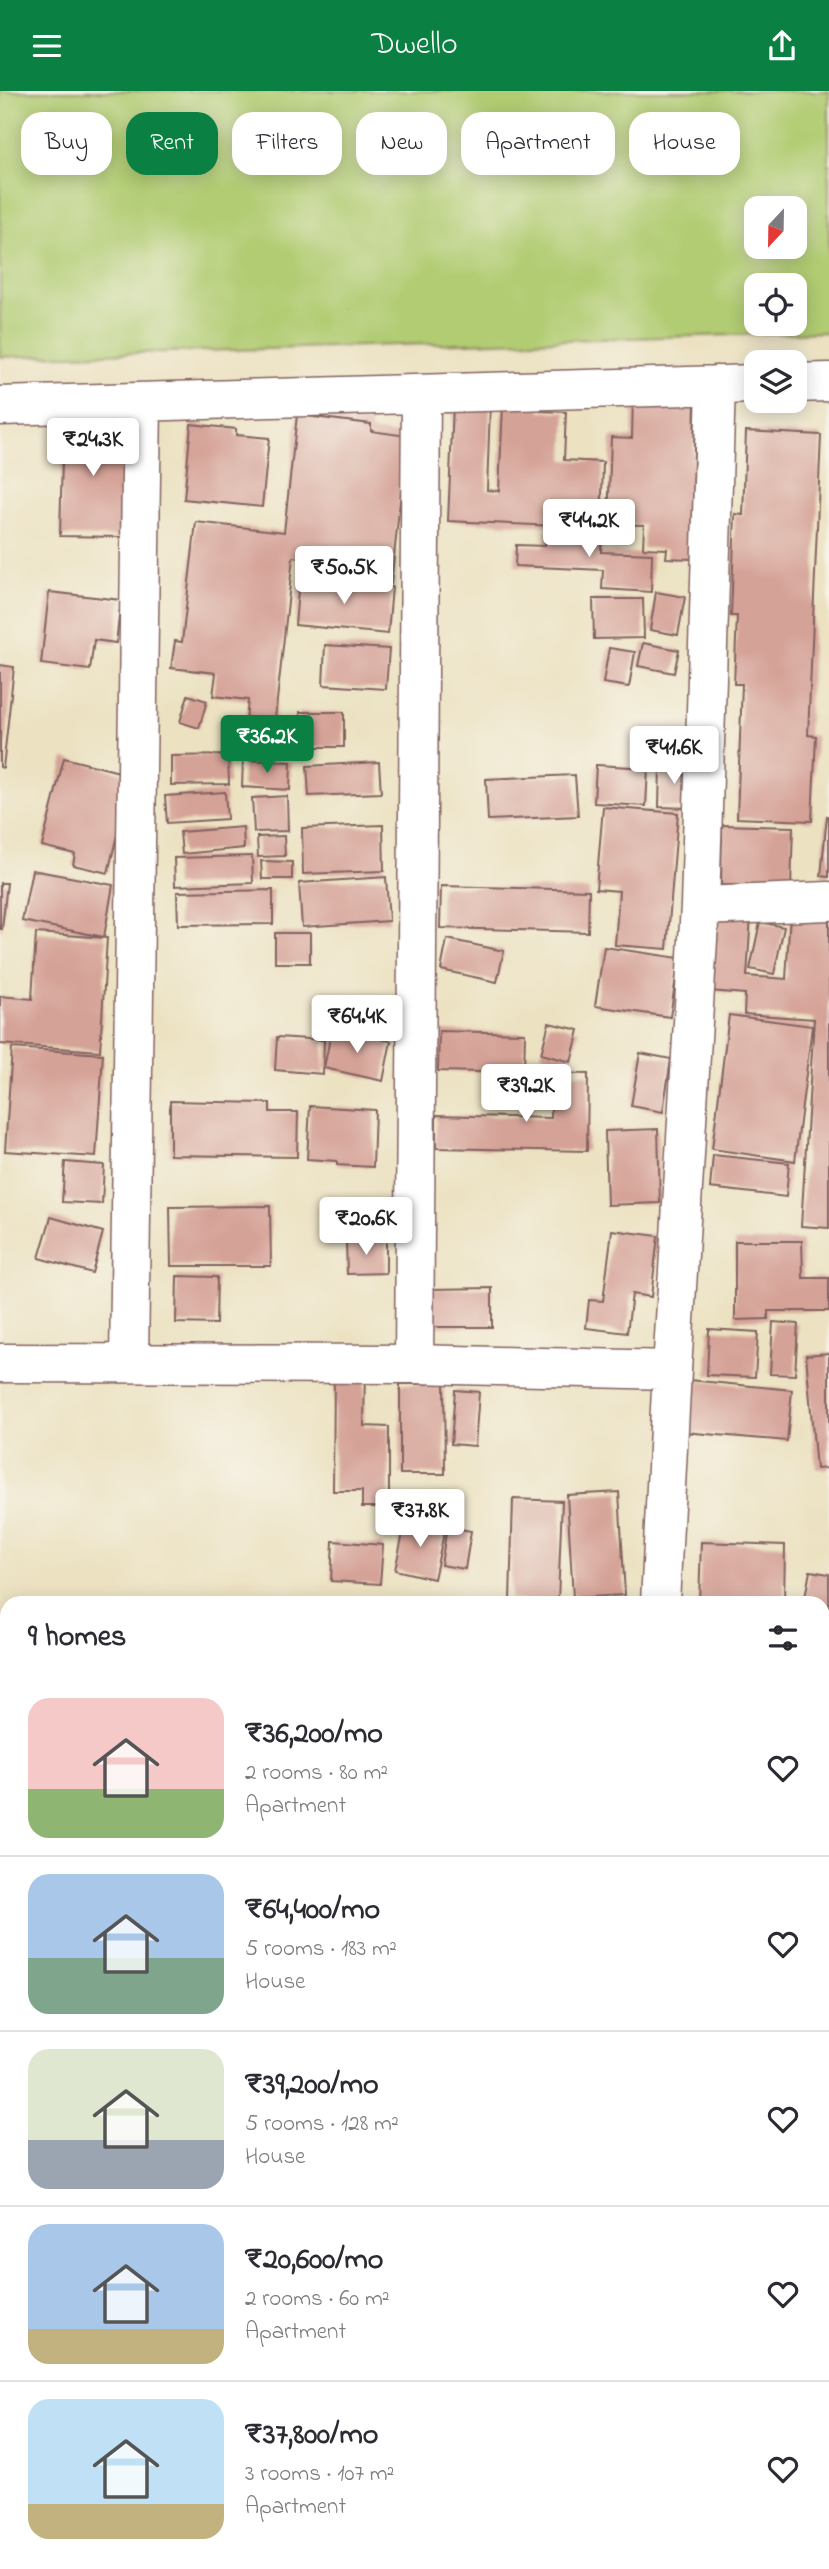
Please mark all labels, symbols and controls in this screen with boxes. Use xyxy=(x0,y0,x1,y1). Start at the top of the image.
text: Dwello xyxy=(371,22,458,69)
icon: menu xyxy=(28,27,66,65)
icon: share xyxy=(763,27,801,65)
chip: Buy xyxy=(21,112,112,175)
chip: Rent xyxy=(126,112,218,175)
chip: Filters xyxy=(232,112,342,175)
chip: New xyxy=(356,112,447,175)
chip: Apartment xyxy=(461,112,615,175)
chip: House xyxy=(629,112,740,175)
north arrow xyxy=(744,196,807,259)
map controls xyxy=(744,196,807,413)
button: locate xyxy=(744,273,807,336)
button: layers xyxy=(744,350,807,413)
pin: ₹24.3K xyxy=(36,419,150,478)
text: ₹24.3K xyxy=(63,424,123,457)
pin: ₹44.2K xyxy=(532,499,646,559)
text: ₹44.2K xyxy=(559,505,619,538)
pin: ₹50.5K xyxy=(287,547,401,606)
text: ₹50.5K xyxy=(311,552,377,585)
pin: ₹36.2K xyxy=(210,715,324,775)
text: ₹36.2K xyxy=(237,721,297,754)
pin: ₹41.6K xyxy=(617,727,731,786)
text: ₹41.6K xyxy=(646,732,702,765)
pin: ₹64.4K xyxy=(300,995,414,1055)
text: ₹64.4K xyxy=(328,1001,386,1034)
pin: ₹39.2K xyxy=(469,1065,583,1124)
text: ₹39.2K xyxy=(497,1070,555,1103)
pin: ₹20.6K xyxy=(309,1197,423,1257)
text: ₹20.6K xyxy=(335,1203,397,1236)
pin: ₹37.8K xyxy=(363,1489,477,1549)
text: ₹37.8K xyxy=(391,1495,449,1528)
text: 9 homes xyxy=(28,1616,126,1660)
icon: filters xyxy=(764,1619,802,1657)
text: ₹36,200/mo xyxy=(245,1713,383,1757)
icon: home xyxy=(84,1726,168,1810)
icon: heart xyxy=(764,1749,802,1787)
text: 2 rooms · 80 m² xyxy=(245,1757,388,1790)
text: Apartment xyxy=(245,1790,346,1823)
text: ₹64,400/mo xyxy=(245,1889,380,1933)
icon: home xyxy=(84,1902,168,1986)
icon: heart xyxy=(764,1925,802,1963)
text: 5 rooms · 183 m² xyxy=(245,1933,397,1966)
text: House xyxy=(245,1966,305,1999)
text: ₹39,200/mo xyxy=(245,2064,379,2108)
icon: home xyxy=(84,2077,168,2161)
icon: heart xyxy=(764,2100,802,2138)
text: 5 rooms · 128 m² xyxy=(245,2108,399,2141)
text: House xyxy=(245,2141,305,2174)
text: ₹20,600/mo xyxy=(245,2239,383,2283)
icon: home xyxy=(84,2252,168,2336)
icon: heart xyxy=(764,2275,802,2313)
text: 2 rooms · 60 m² xyxy=(245,2283,390,2316)
text: Apartment xyxy=(245,2316,346,2349)
text: ₹37,800/mo xyxy=(245,2414,378,2458)
icon: home xyxy=(84,2427,168,2511)
icon: heart xyxy=(764,2450,802,2488)
text: 3 rooms · 107 m² xyxy=(245,2458,394,2491)
text: Apartment xyxy=(245,2491,346,2524)

